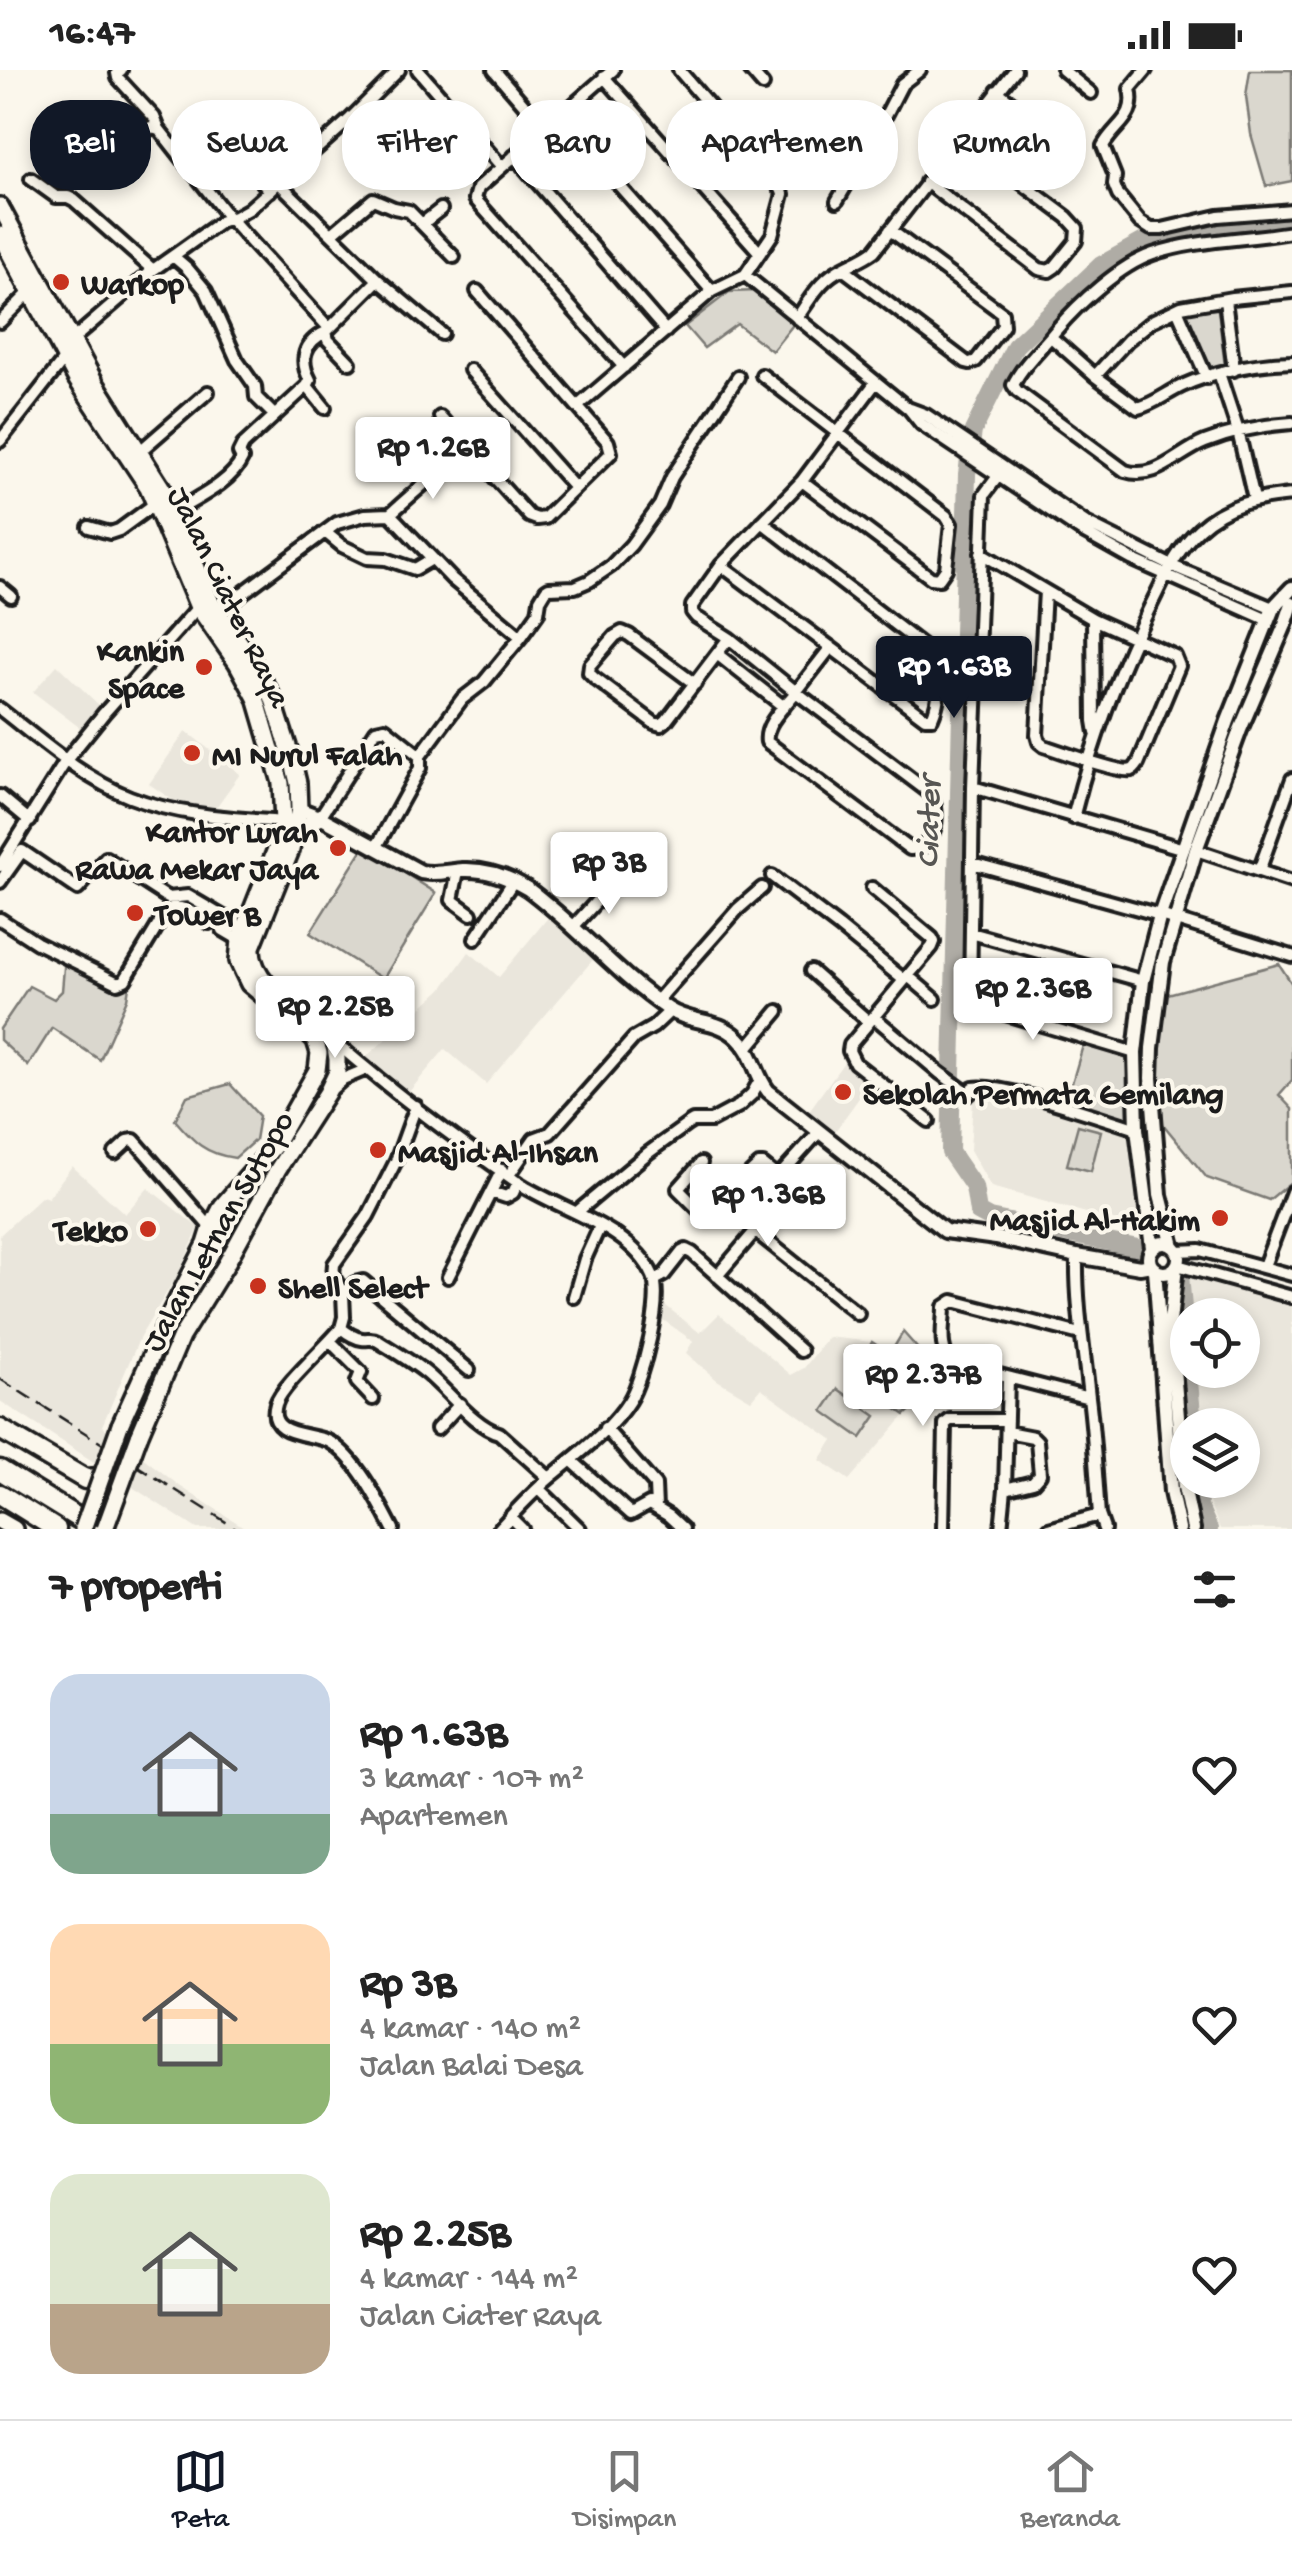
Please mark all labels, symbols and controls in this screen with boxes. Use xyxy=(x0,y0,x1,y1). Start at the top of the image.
text: 16:47 xyxy=(50,13,134,57)
chip: Beli xyxy=(30,100,151,190)
chip: Sewa xyxy=(171,100,322,190)
chip: Filter xyxy=(342,100,490,190)
chip: Baru xyxy=(510,100,646,190)
chip: Apartemen xyxy=(666,100,898,190)
chip: Rumah xyxy=(918,100,1086,190)
place label: Warkop xyxy=(80,268,184,306)
marker: Warkop xyxy=(50,271,72,293)
pin: Rp 1.26B xyxy=(330,417,536,502)
text: Rp 1.26B xyxy=(377,430,489,468)
street label: Jalan Ciater Raya xyxy=(157,482,297,716)
place label: Kankin Space xyxy=(96,635,185,710)
pin: Rp 1.63B xyxy=(851,636,1057,721)
text: Rp 1.63B xyxy=(898,649,1010,687)
marker: Kankin Space xyxy=(193,656,215,678)
place label: MI Nurul Falah xyxy=(212,739,403,777)
marker: MI Nurul Falah xyxy=(181,742,203,764)
water label: Ciater xyxy=(910,771,953,869)
place label: Kantor Lurah Rawa Mekar Jaya xyxy=(74,816,320,891)
pin: Rp 3B xyxy=(539,832,679,917)
marker: Kantor Lurah Rawa Mekar Jaya xyxy=(327,837,349,859)
text: Rp 3B xyxy=(572,845,646,883)
place label: Tower B xyxy=(152,899,262,937)
marker: Tower B xyxy=(124,902,146,924)
pin: Rp 2.36B xyxy=(930,958,1136,1043)
text: Rp 2.36B xyxy=(975,971,1091,1009)
pin: Rp 2.25B xyxy=(232,976,438,1061)
text: Rp 2.25B xyxy=(278,989,392,1027)
place label: Sekolah Permata Gemilang xyxy=(863,1078,1224,1116)
marker: Sekolah Permata Gemilang xyxy=(832,1081,854,1103)
street label: Jalan Letnan Sutopo xyxy=(136,1106,305,1359)
place label: Masjid Al-Ihsan xyxy=(398,1136,599,1174)
marker: Masjid Al-Ihsan xyxy=(367,1139,389,1161)
pin: Rp 1.36B xyxy=(665,1164,871,1249)
text: Rp 1.36B xyxy=(712,1177,824,1215)
place label: Masjid Al-Hakim xyxy=(990,1204,1200,1242)
marker: Masjid Al-Hakim xyxy=(1209,1207,1231,1229)
place label: Tekko xyxy=(51,1215,128,1253)
marker: Tekko xyxy=(137,1218,159,1240)
place label: Shell Select xyxy=(278,1272,430,1310)
marker: Shell Select xyxy=(247,1275,269,1297)
map controls xyxy=(1170,1298,1260,1498)
button: locate xyxy=(1170,1298,1260,1388)
pin: Rp 2.37B xyxy=(820,1344,1026,1429)
text: Rp 2.37B xyxy=(865,1357,981,1395)
button: layers xyxy=(1170,1408,1260,1498)
icon: filters xyxy=(1187,1562,1242,1617)
text: 7 properti xyxy=(50,1565,223,1614)
text: Rp 1.63B xyxy=(360,1712,507,1761)
icon: home xyxy=(130,1714,250,1834)
icon: heart xyxy=(1187,1747,1242,1802)
text: 3 kamar · 107 m² xyxy=(360,1761,584,1799)
text: Apartemen xyxy=(360,1799,508,1837)
text: Rp 3B xyxy=(360,1962,456,2011)
icon: home xyxy=(130,1964,250,2084)
icon: heart xyxy=(1187,1997,1242,2052)
text: 4 kamar · 140 m² xyxy=(360,2011,581,2049)
text: Jalan Balai Desa xyxy=(360,2049,583,2087)
text: Rp 2.25B xyxy=(360,2212,511,2261)
icon: home xyxy=(130,2214,250,2334)
icon: heart xyxy=(1187,2247,1242,2302)
text: 4 kamar · 144 m² xyxy=(360,2261,578,2299)
text: Jalan Ciater Raya xyxy=(360,2299,601,2337)
tab: Peta xyxy=(172,2444,229,2537)
tab: Disimpan xyxy=(573,2444,676,2537)
tab: Beranda xyxy=(1020,2444,1120,2537)

